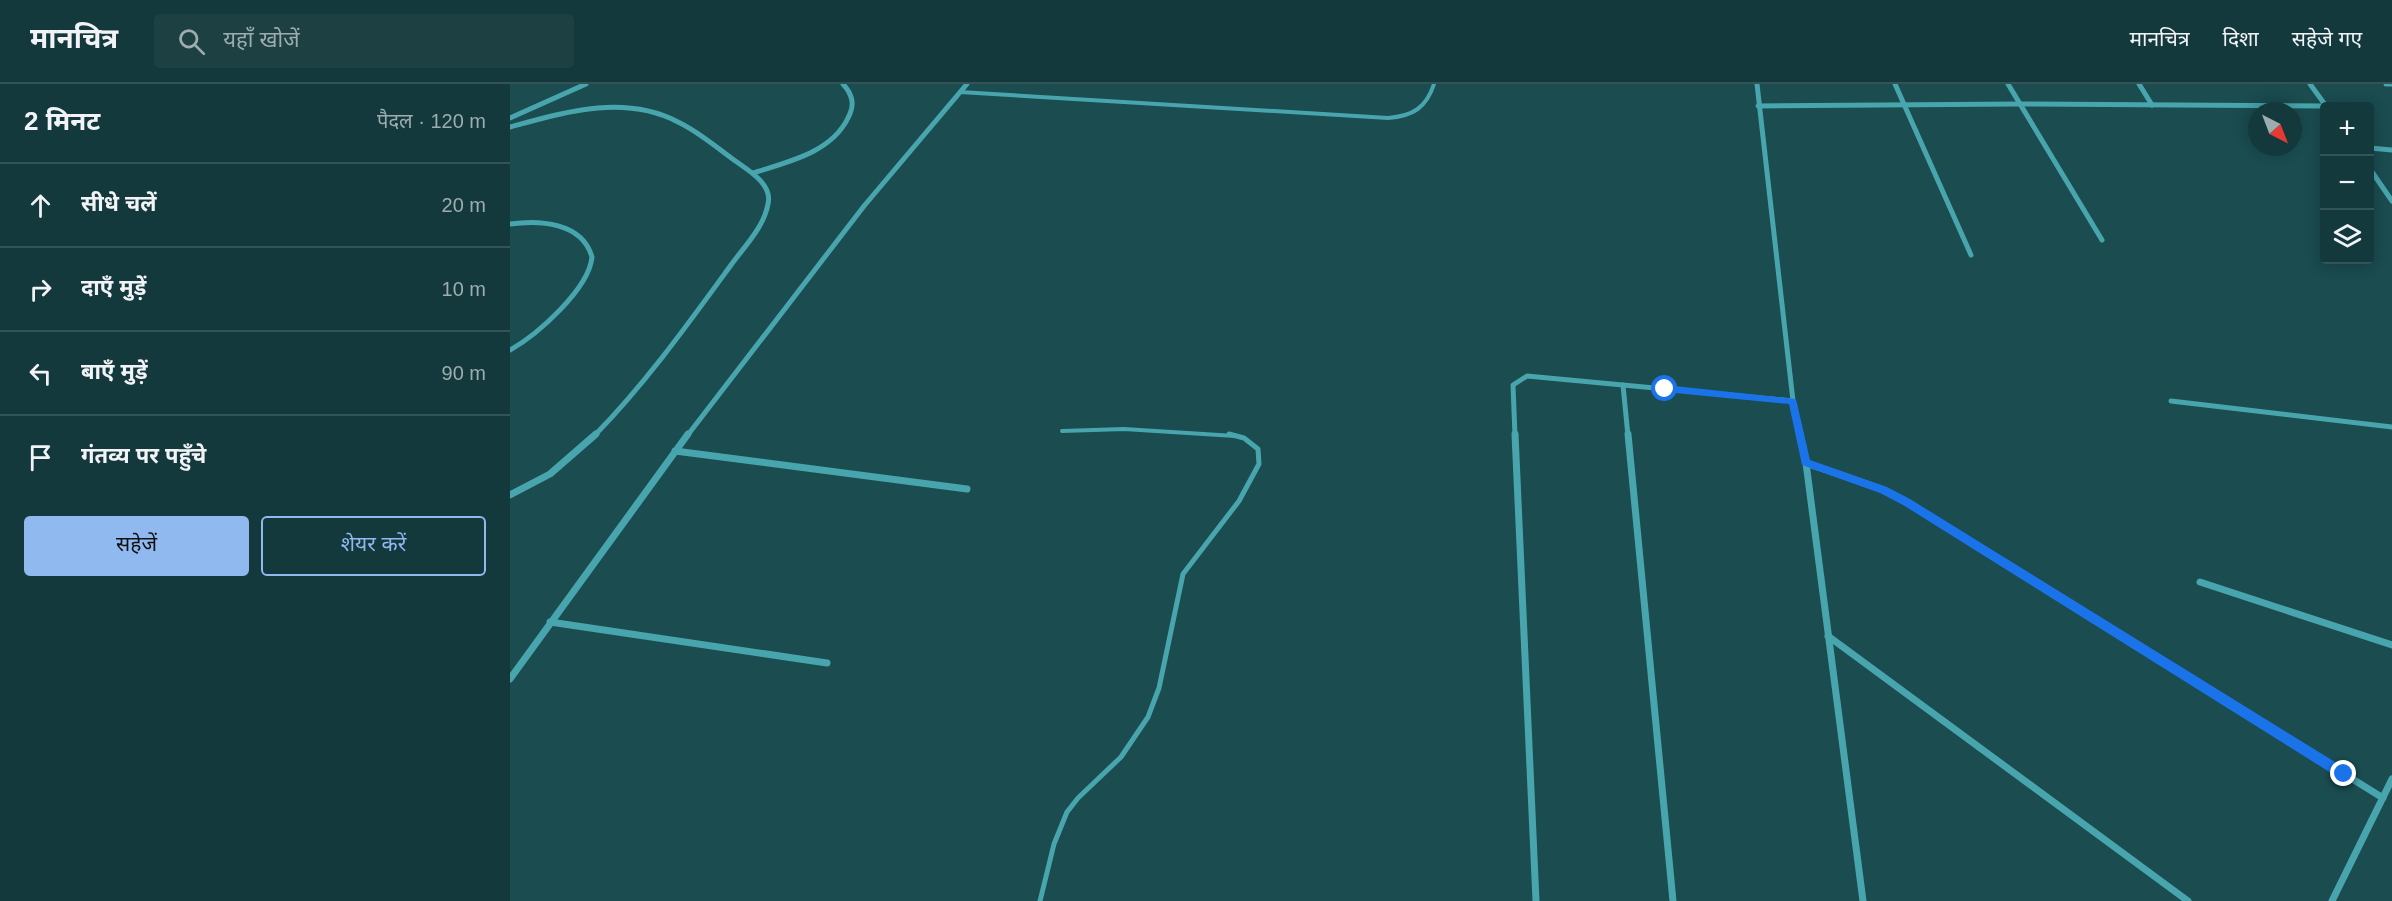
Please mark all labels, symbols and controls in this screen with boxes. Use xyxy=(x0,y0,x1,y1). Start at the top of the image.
search box xyxy=(154,14,574,68)
text: मानचित्र xyxy=(30,23,118,54)
icon: search xyxy=(175,25,208,58)
text: यहाँ खोजें xyxy=(223,27,300,52)
text: मानचित्र xyxy=(2129,27,2189,50)
text: दिशा xyxy=(2222,27,2259,50)
text: सहेजे गए xyxy=(2292,27,2362,50)
north arrow xyxy=(2248,102,2302,156)
map controls xyxy=(2320,102,2374,264)
button: + xyxy=(2320,102,2374,156)
text: 2 मिनट xyxy=(24,106,100,136)
text: पैदल · 120 m xyxy=(377,110,486,132)
button: − xyxy=(2320,156,2374,210)
icon: ahead xyxy=(24,189,57,222)
text: सीधे चलें xyxy=(81,191,156,216)
text: 20 m xyxy=(442,194,486,216)
button: layers xyxy=(2320,210,2374,264)
icon: right xyxy=(24,273,57,306)
text: दाएँ मुड़ें xyxy=(81,275,146,300)
text: 10 m xyxy=(442,278,486,300)
icon: left xyxy=(24,357,57,390)
text: बाएँ मुड़ें xyxy=(81,359,147,384)
text: 90 m xyxy=(442,362,486,384)
route start xyxy=(1651,375,1677,401)
icon: arrive xyxy=(24,441,57,474)
text: गंतव्य पर पहुँचे xyxy=(81,443,206,468)
button: सहेजें xyxy=(24,516,249,576)
button: शेयर करें xyxy=(261,516,486,576)
route end xyxy=(2330,760,2356,786)

